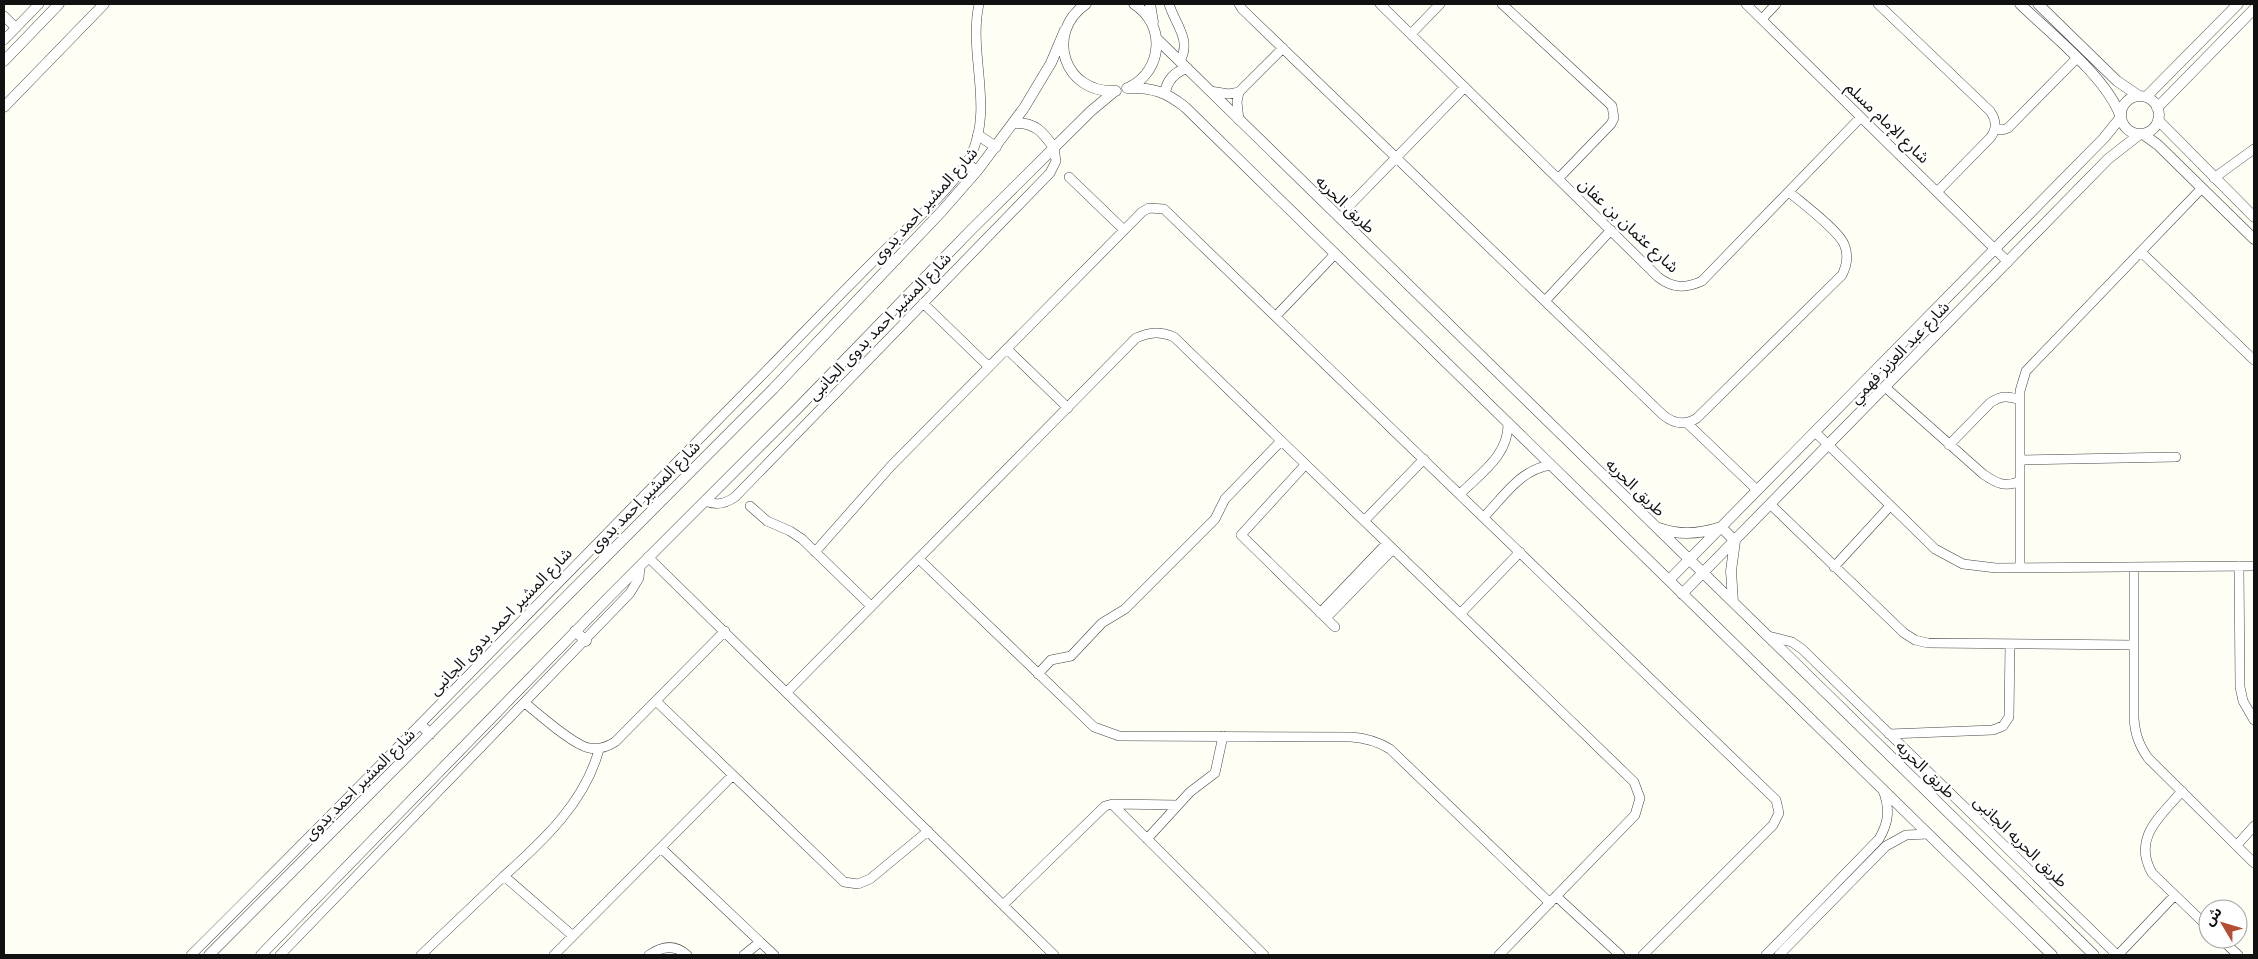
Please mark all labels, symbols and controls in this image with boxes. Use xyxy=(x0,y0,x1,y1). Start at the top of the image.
street label: شارع الإمام مسلم xyxy=(1840,76,1935,169)
street label: شارع المشير احمد بدوى xyxy=(866,142,984,269)
street label: طريق الحريه xyxy=(1310,170,1381,240)
street label: شارع عثمان بن عفان xyxy=(1573,173,1684,279)
street label: شارع المشير احمد بدوى الجانبى xyxy=(802,247,957,406)
street label: شارع عبد العزيز فهمي xyxy=(1844,296,1955,410)
street label: شارع المشير احمد بدوى xyxy=(583,435,706,558)
street label: طريق الحريه xyxy=(1600,453,1671,523)
street label: شارع المشير احمد بدوى الجانبى xyxy=(423,542,578,701)
street label: شارع المشير احمد بدوى xyxy=(298,723,421,846)
street label: طريق الحريه xyxy=(1890,735,1961,805)
street label: طريق الحريه الجانبى xyxy=(1968,790,2073,893)
north arrow xyxy=(2198,899,2248,949)
text: ش xyxy=(2199,902,2227,930)

